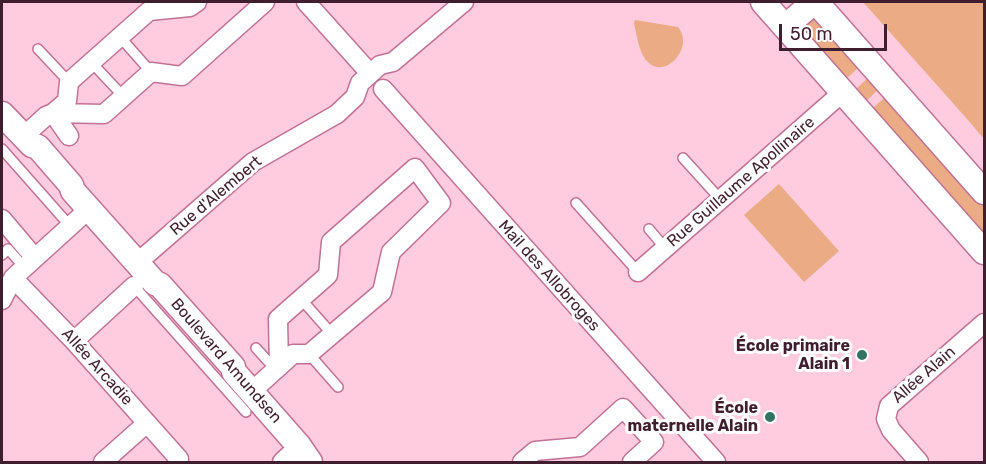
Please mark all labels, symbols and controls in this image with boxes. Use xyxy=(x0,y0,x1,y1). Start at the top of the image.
scale bar xyxy=(782,12,890,50)
text: 50 m xyxy=(790,23,833,45)
street label: Rue Guillaume Apollinaire xyxy=(663,113,819,251)
street label: Rue d'Alembert xyxy=(166,152,266,240)
street label: Mail des Allobroges xyxy=(494,217,604,335)
street label: Boulevard Amundsen xyxy=(166,295,286,427)
street label: Allée Arcadie xyxy=(57,325,137,409)
place label: École primaire Alain 1 xyxy=(736,336,850,374)
street label: Allée Alain xyxy=(889,342,959,408)
marker: École primaire Alain 1 xyxy=(855,348,869,362)
place label: École maternelle Alain xyxy=(628,398,758,436)
marker: École maternelle Alain xyxy=(763,410,777,424)

